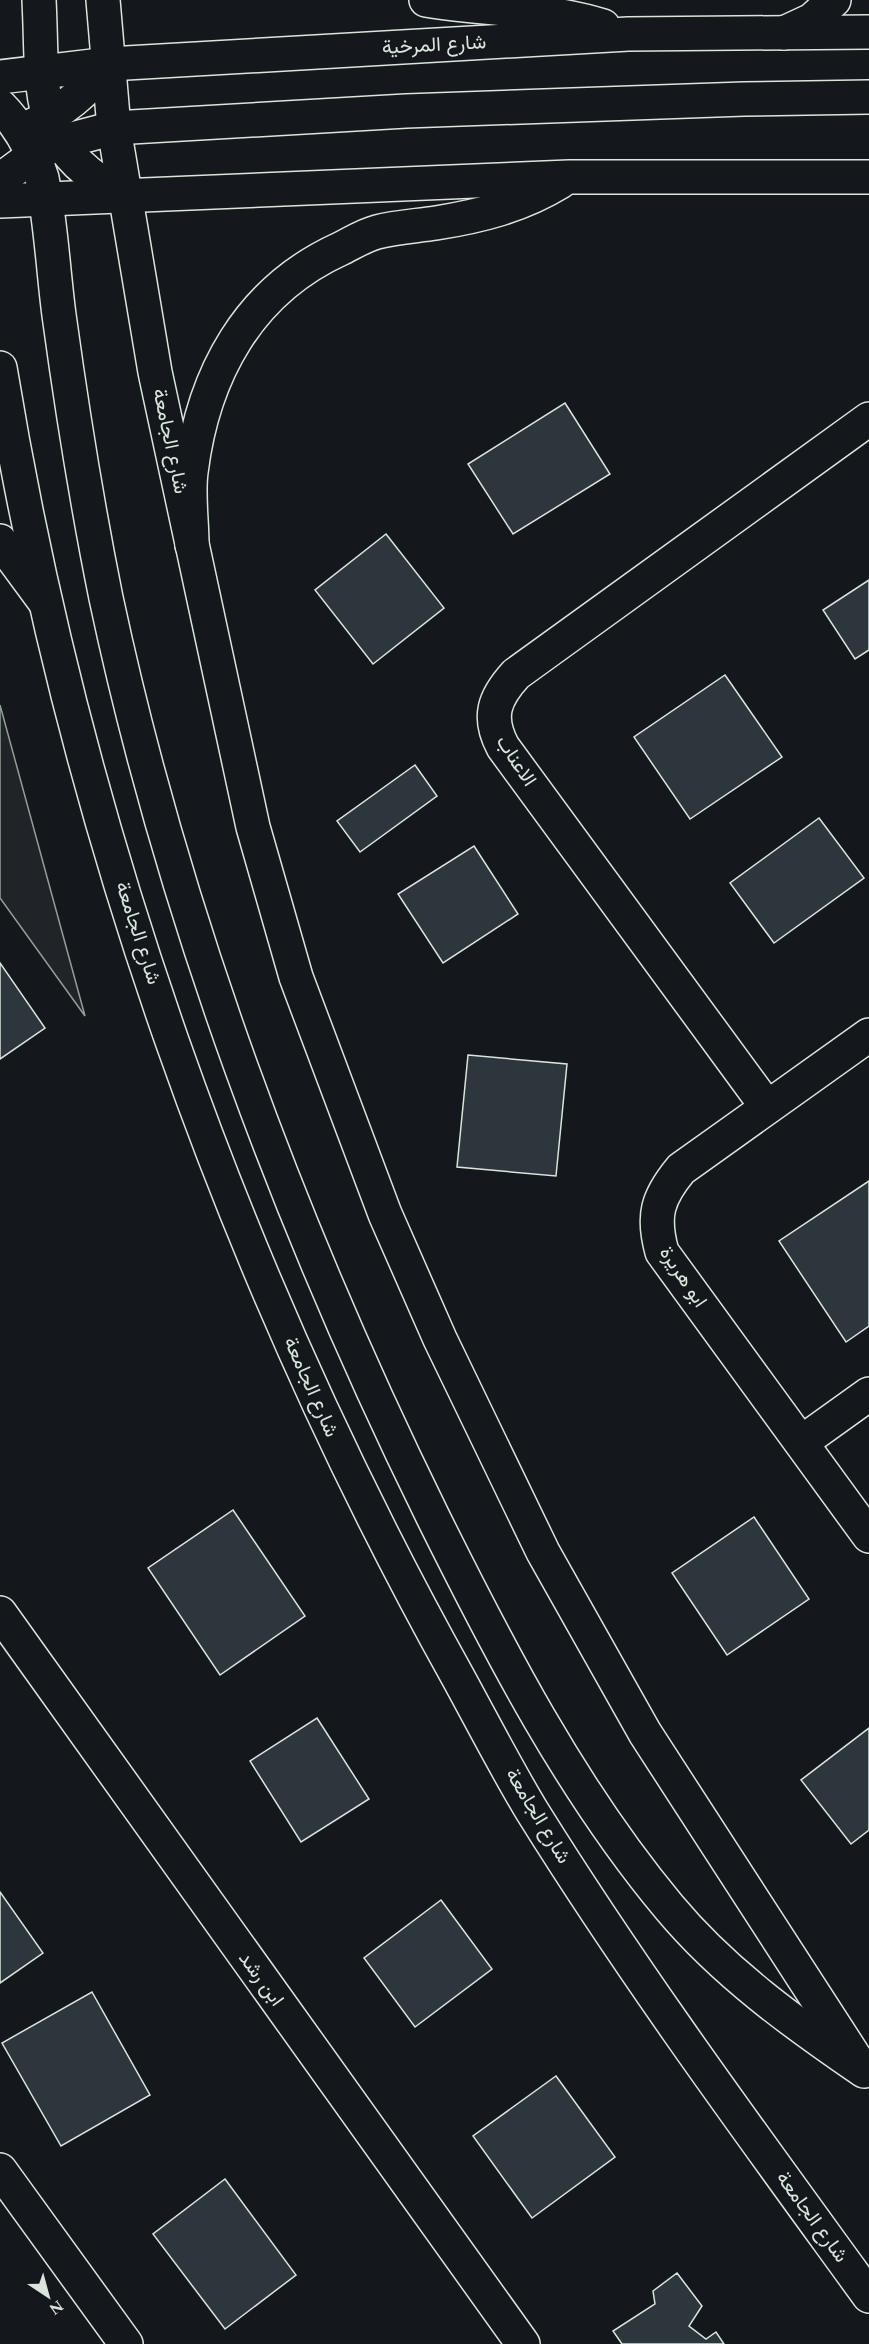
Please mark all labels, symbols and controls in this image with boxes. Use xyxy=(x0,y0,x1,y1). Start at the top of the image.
street label: شارع المرخية xyxy=(381,27,487,63)
street label: شارع الجامعة xyxy=(144,386,196,496)
street label: الاعناب xyxy=(488,729,544,793)
street label: شارع الجامعة xyxy=(107,877,169,989)
street label: ابو هريرة xyxy=(651,1240,715,1314)
street label: شارع الجامعة xyxy=(276,1332,346,1442)
street label: شارع الجامعة xyxy=(498,1762,578,1870)
street label: ابن رشد xyxy=(231,1945,291,2013)
street label: شارع الجامعة xyxy=(768,2165,856,2269)
north arrow xyxy=(18,2266,78,2326)
text: N xyxy=(44,2294,69,2321)

